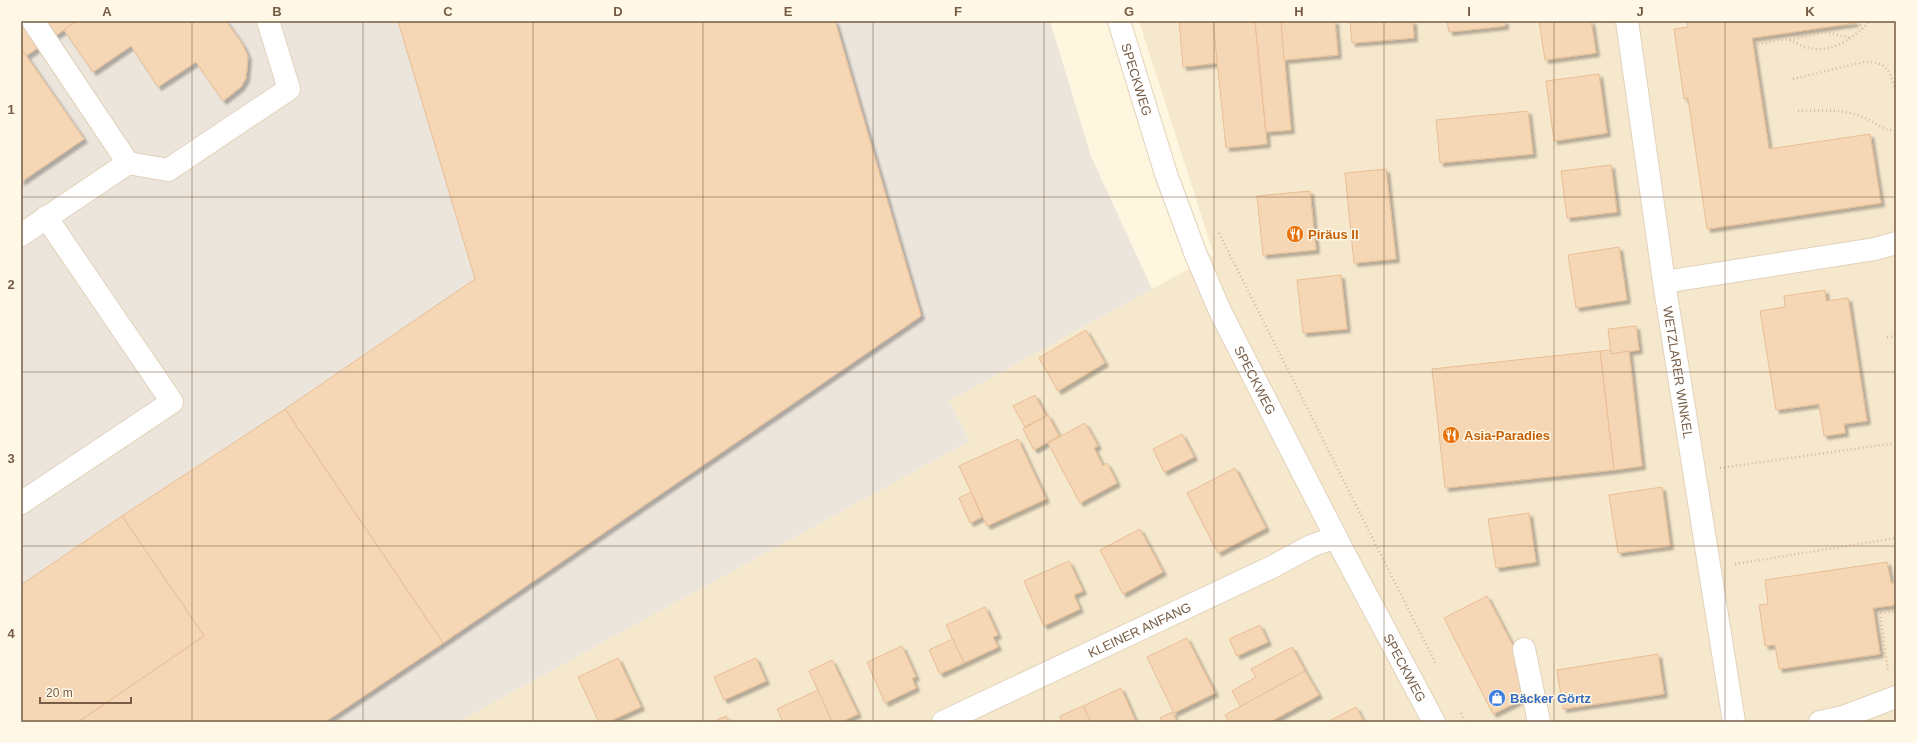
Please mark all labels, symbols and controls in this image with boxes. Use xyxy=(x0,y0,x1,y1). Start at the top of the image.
text: A xyxy=(102,4,112,19)
text: B xyxy=(272,4,282,19)
text: C xyxy=(443,4,453,19)
text: D xyxy=(613,4,623,19)
text: E xyxy=(784,4,793,19)
text: F xyxy=(954,4,962,19)
text: G xyxy=(1124,4,1134,19)
text: H xyxy=(1294,4,1304,19)
text: I xyxy=(1467,4,1471,19)
text: J xyxy=(1636,4,1644,19)
text: K xyxy=(1805,4,1815,19)
street label: SPECKWEG xyxy=(1119,41,1155,117)
text: 1 xyxy=(7,102,15,117)
restaurant icon: Piräus II xyxy=(1285,224,1305,244)
place label: Piräus II xyxy=(1308,227,1359,242)
text: 2 xyxy=(7,277,15,292)
street label: WETZLARER WINKEL xyxy=(1660,305,1696,439)
street label: SPECKWEG xyxy=(1232,343,1279,417)
restaurant icon: Asia-Paradies xyxy=(1441,425,1461,445)
place label: Asia-Paradies xyxy=(1464,428,1550,443)
text: 3 xyxy=(7,451,15,466)
street label: KLEINER ANFANG xyxy=(1085,599,1193,660)
text: 4 xyxy=(7,626,15,641)
street label: SPECKWEG xyxy=(1381,631,1429,704)
scale bar xyxy=(40,679,131,705)
text: 20 m xyxy=(46,686,73,700)
shop icon: Bäcker Görtz xyxy=(1487,688,1507,708)
place label: Bäcker Görtz xyxy=(1510,691,1591,706)

